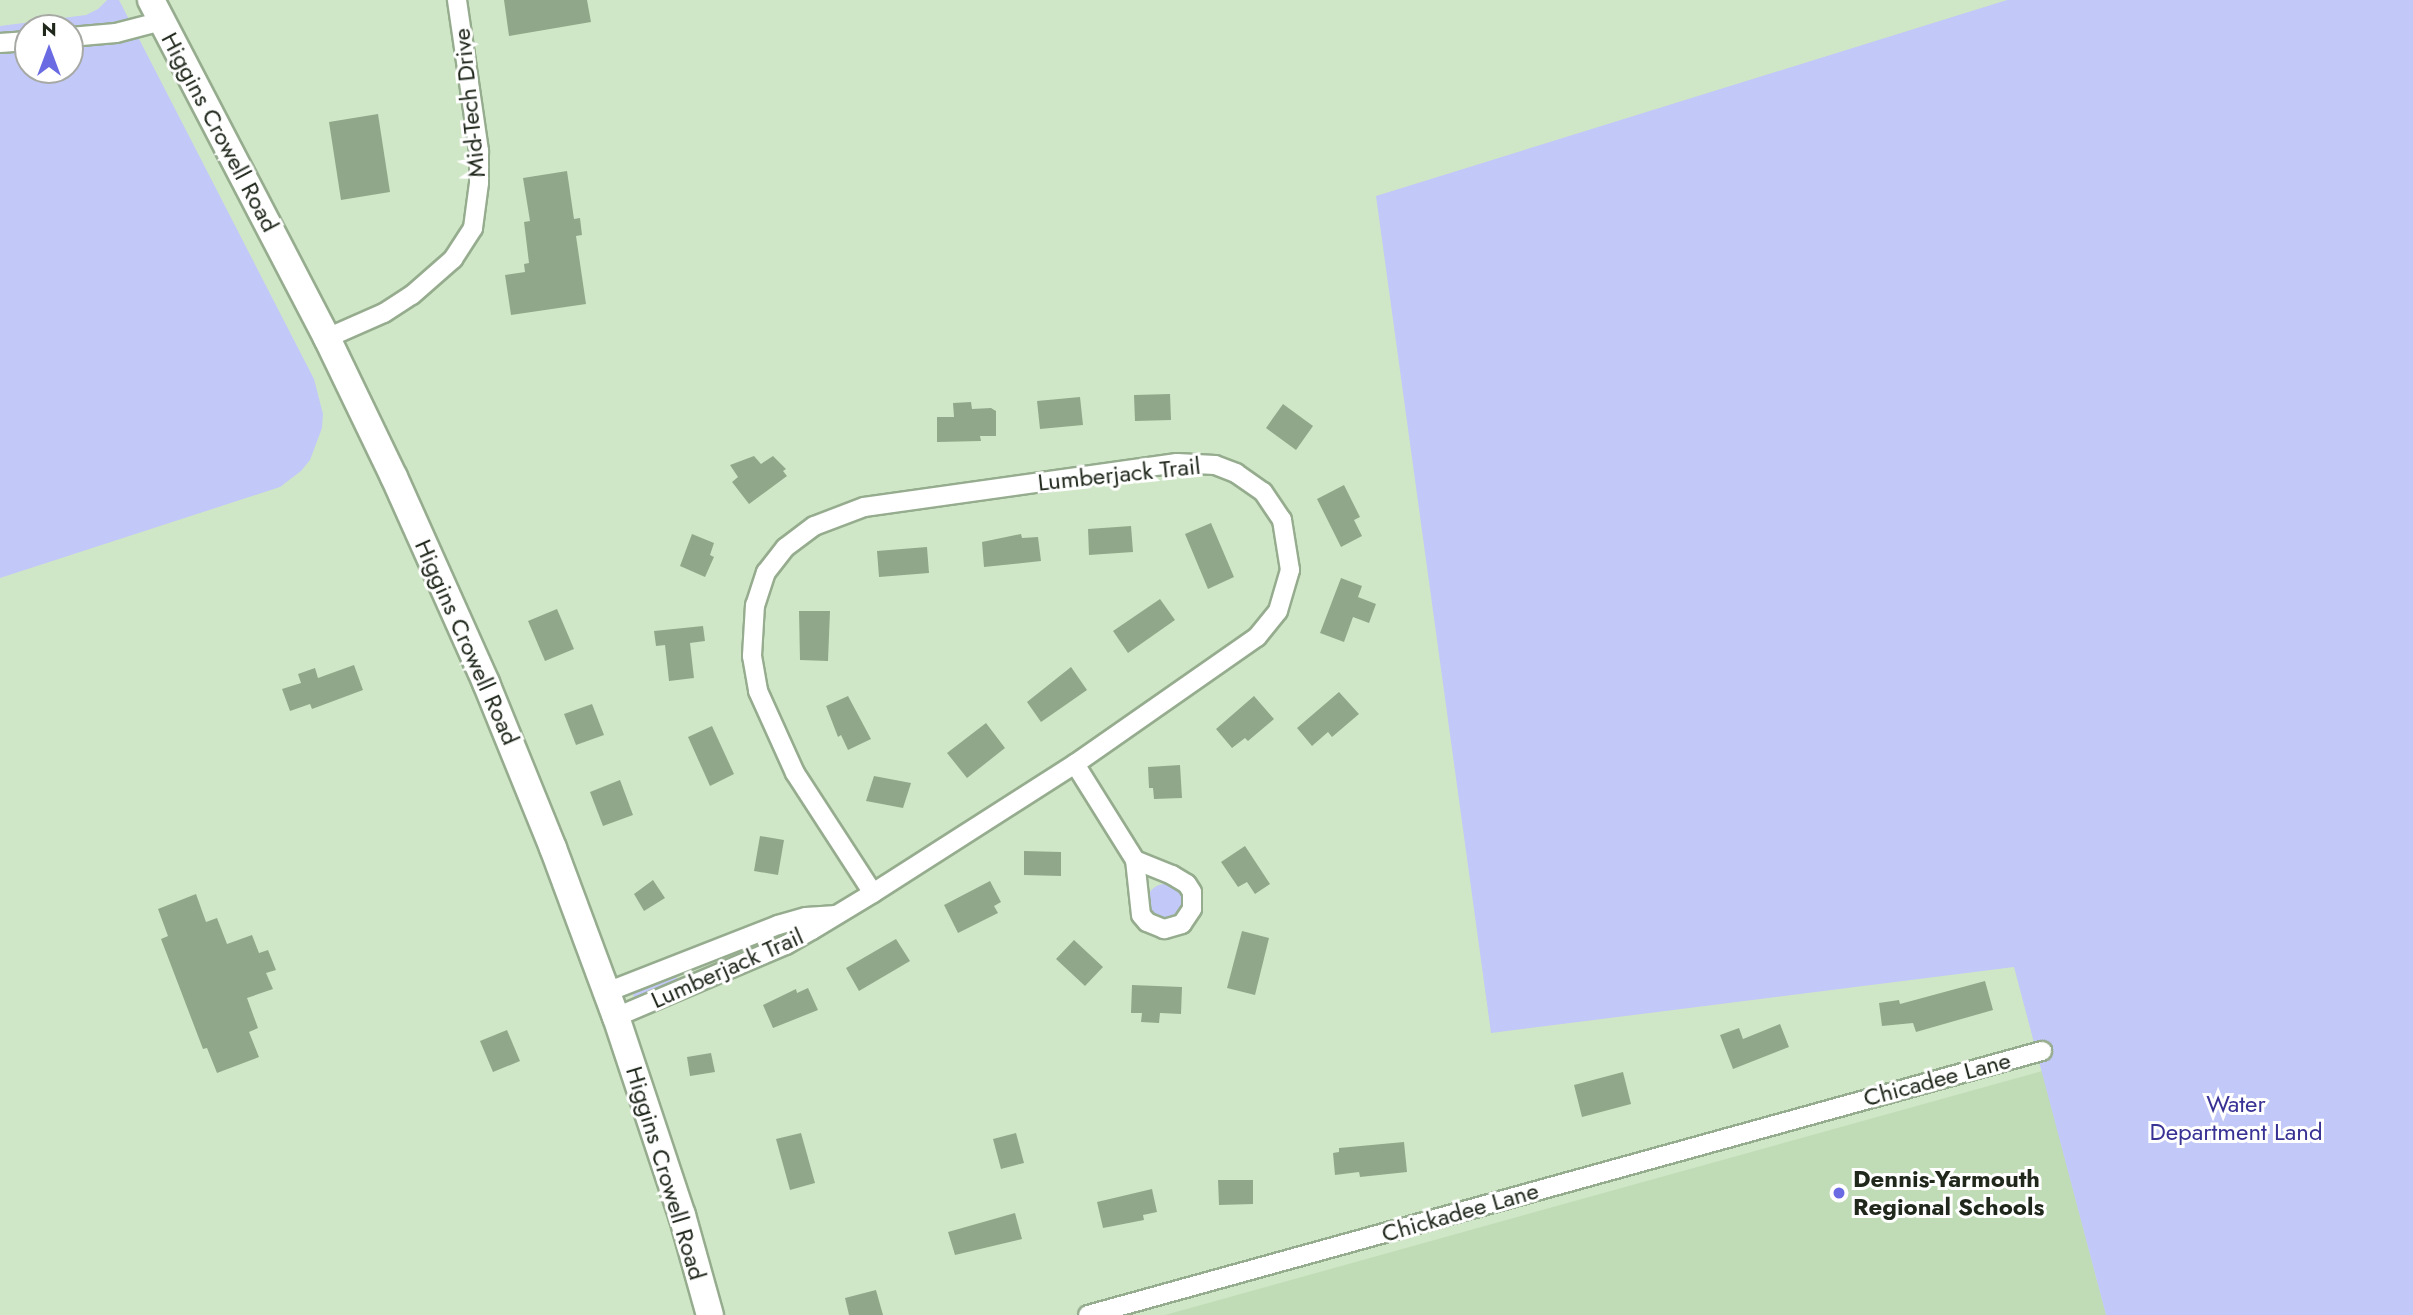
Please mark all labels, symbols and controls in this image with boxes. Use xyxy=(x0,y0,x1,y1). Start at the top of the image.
north arrow xyxy=(14,14,84,84)
text: N xyxy=(41,16,57,43)
street label: Higgins Crowell Road xyxy=(155,27,285,237)
street label: Mid-Tech Drive xyxy=(447,27,491,179)
street label: Lumberjack Trail xyxy=(1036,451,1202,497)
street label: Higgins Crowell Road xyxy=(409,535,525,749)
street label: Lumberjack Trail xyxy=(646,922,808,1014)
street label: Chicadee Lane xyxy=(1860,1046,2014,1112)
street label: Higgins Crowell Road xyxy=(620,1063,712,1283)
park label: Water Department Land xyxy=(2149,1090,2323,1146)
place label: Dennis-Yarmouth Regional Schools xyxy=(1853,1165,2044,1221)
street label: Chickadee Lane xyxy=(1378,1176,1542,1248)
marker: Dennis-Yarmouth Regional Schools xyxy=(1831,1185,1847,1201)

